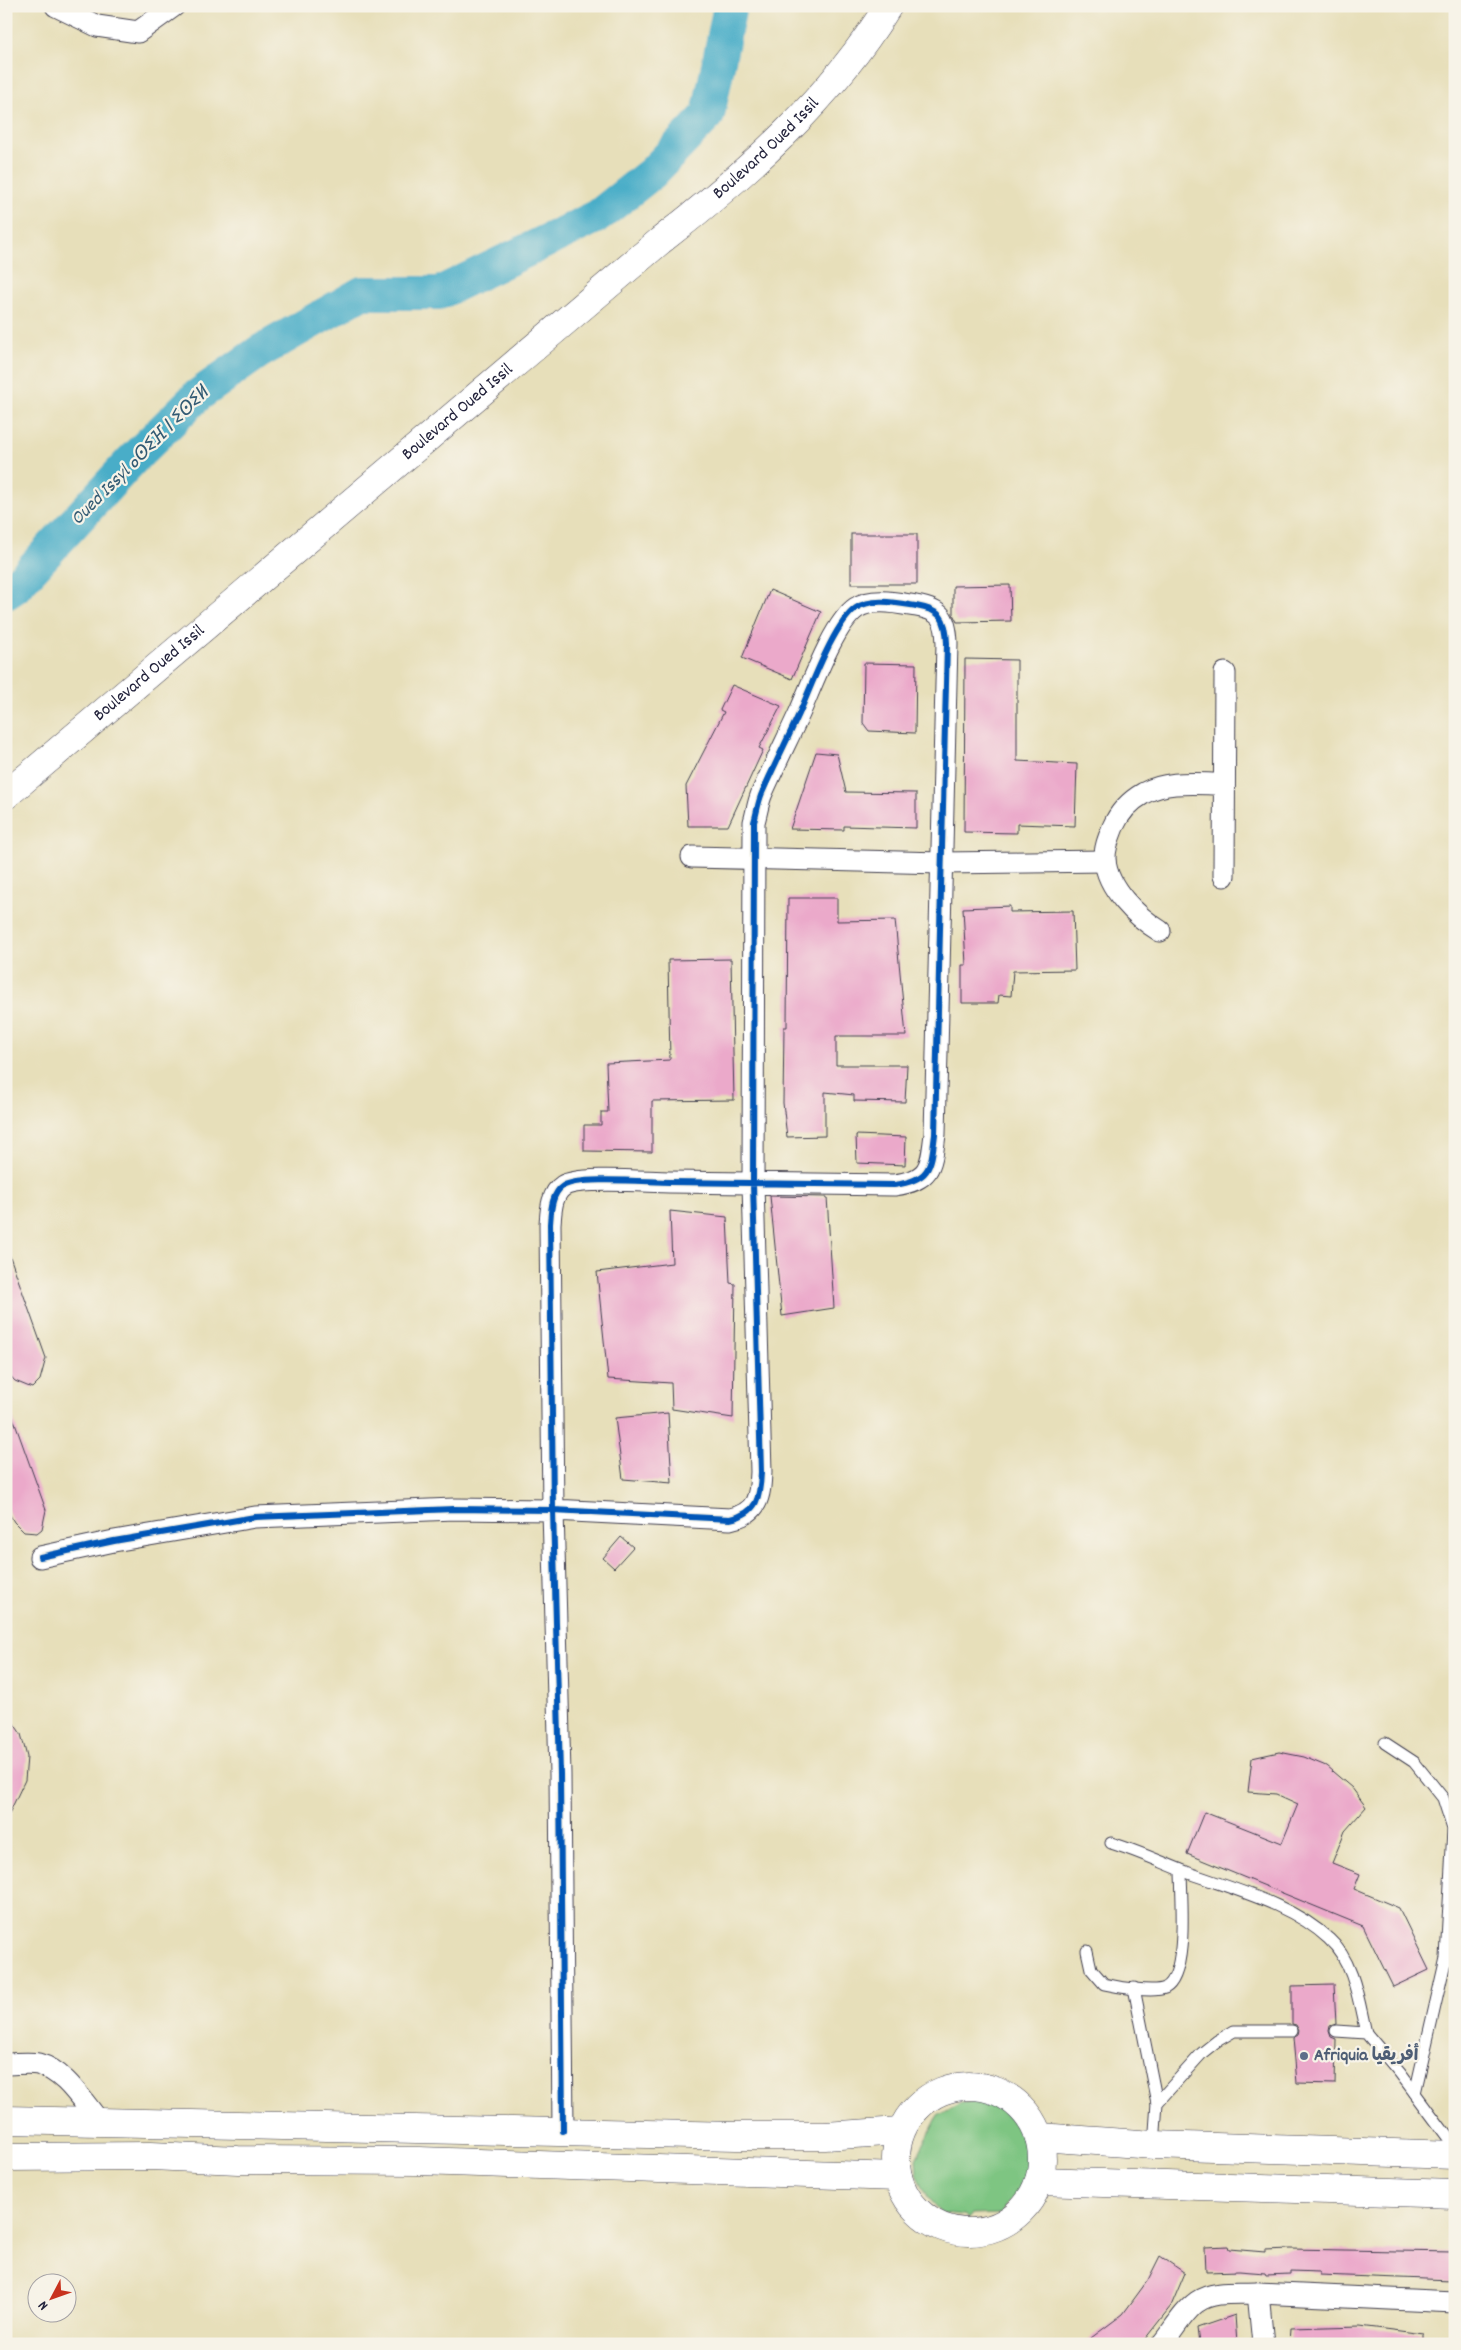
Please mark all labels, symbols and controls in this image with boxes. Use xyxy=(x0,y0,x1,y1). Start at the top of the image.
street label: Boulevard Oued Issil xyxy=(708,92,826,206)
street label: Boulevard Oued Issil xyxy=(397,358,519,467)
water label: Oued Issyl ⴰⵙⵉⴼ ⵏ ⵉⵙⵉⵍ xyxy=(65,380,218,533)
street label: Boulevard Oued Issil xyxy=(88,619,211,728)
place label: Afriquia أفريقيا xyxy=(1314,2043,1419,2069)
marker: Afriquia أفريقيا xyxy=(1298,2050,1310,2062)
north arrow xyxy=(28,2272,78,2322)
text: N xyxy=(34,2296,54,2314)

